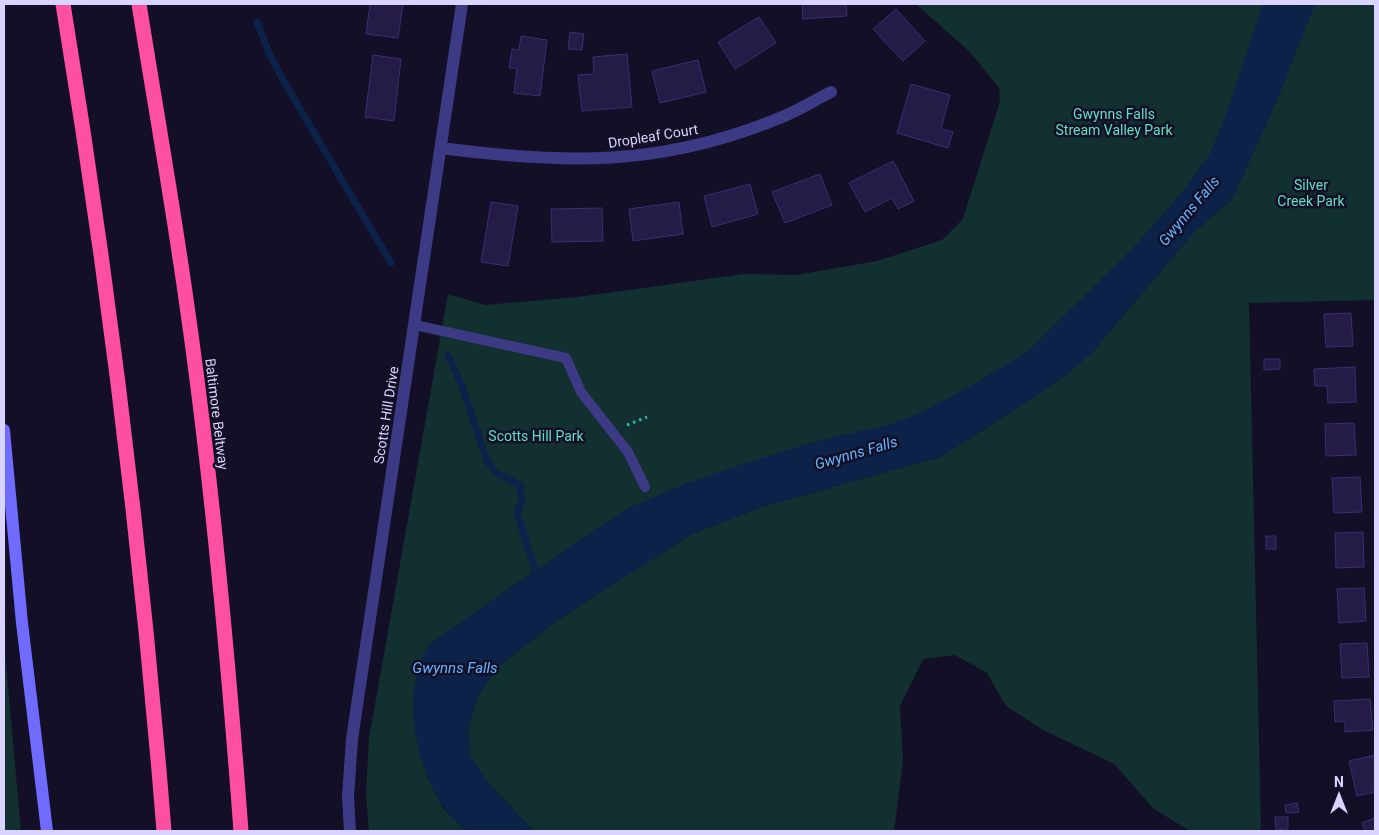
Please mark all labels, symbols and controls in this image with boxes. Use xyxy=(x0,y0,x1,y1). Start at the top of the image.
park label: Gwynns Falls Stream Valley Park xyxy=(1056,106,1173,138)
street label: Dropleaf Court xyxy=(607,121,700,151)
water label: Gwynns Falls xyxy=(1155,173,1223,249)
park label: Silver Creek Park xyxy=(1277,177,1346,209)
street label: Baltimore Beltway xyxy=(202,357,232,471)
street label: Scotts Hill Drive xyxy=(370,365,402,465)
park label: Scotts Hill Park xyxy=(488,428,585,444)
water label: Gwynns Falls xyxy=(813,433,899,473)
water label: Gwynns Falls xyxy=(412,659,498,677)
north arrow xyxy=(1314,770,1364,820)
text: N xyxy=(1334,774,1344,790)

